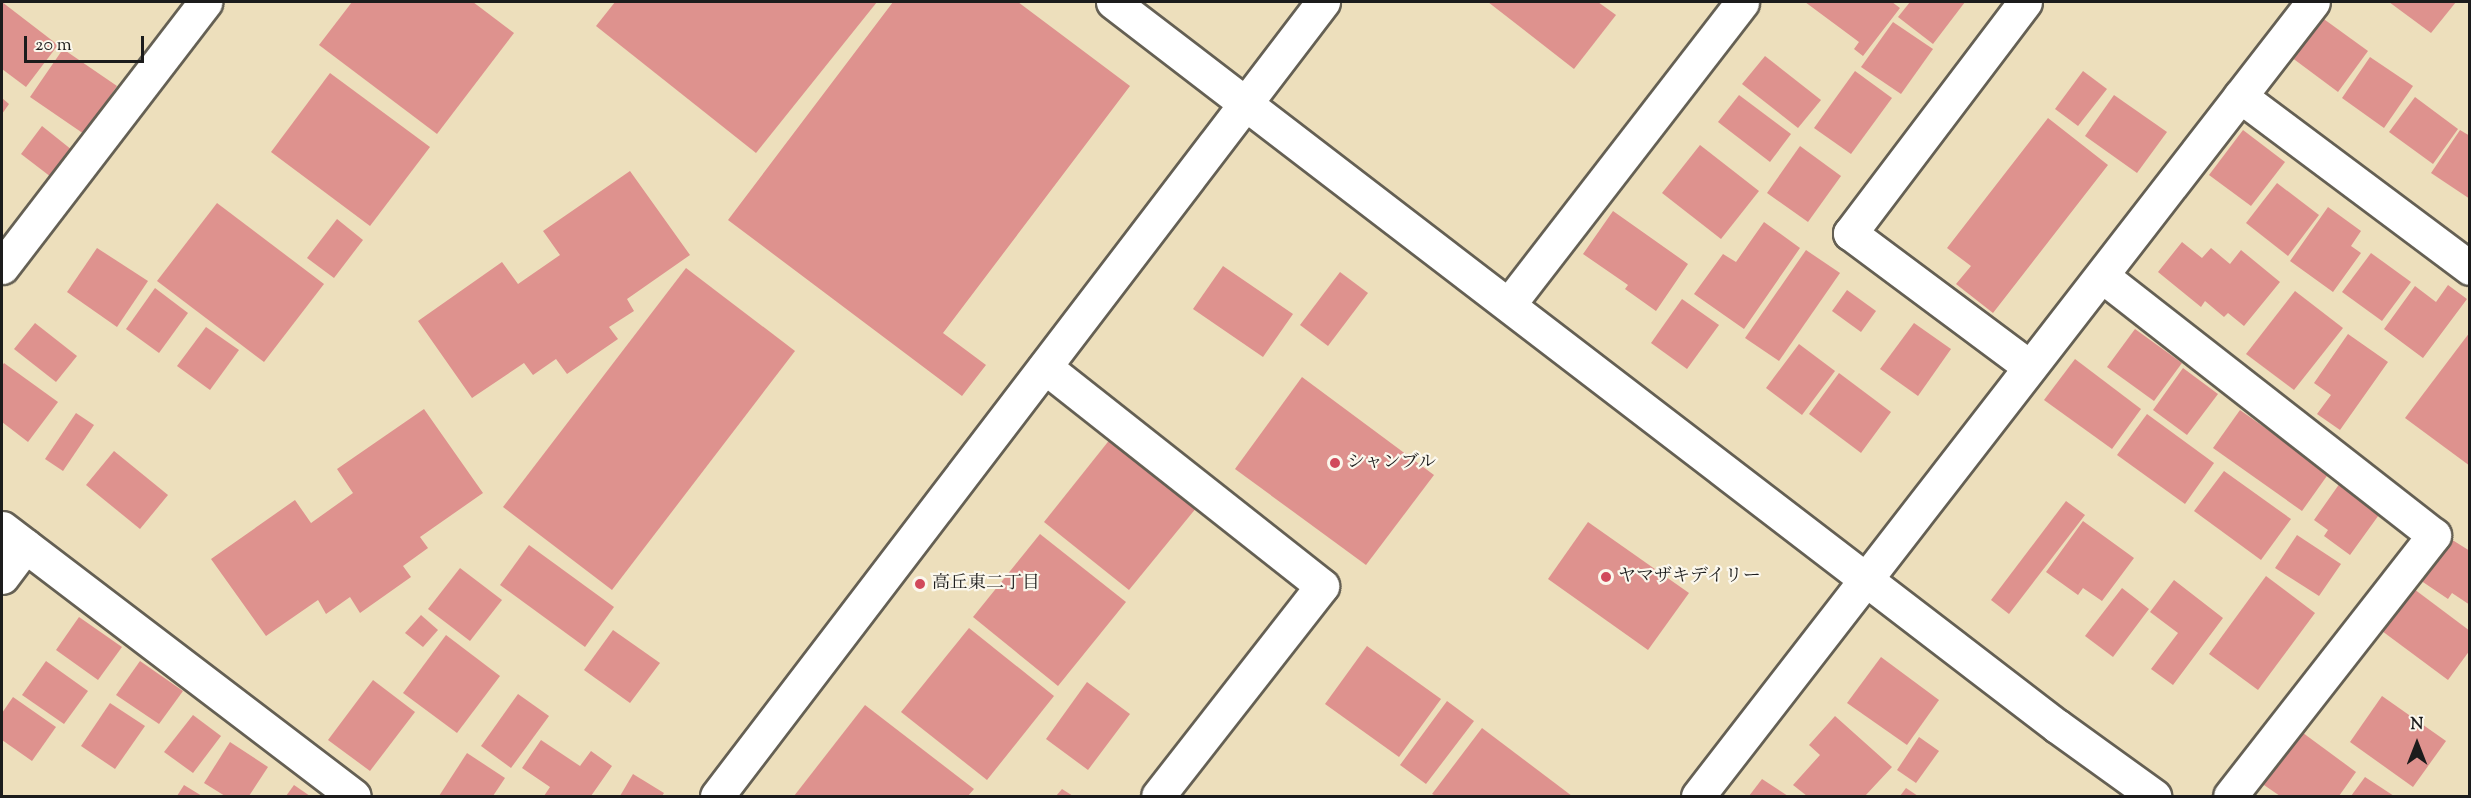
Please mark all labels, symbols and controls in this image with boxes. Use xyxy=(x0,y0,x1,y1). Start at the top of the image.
scale bar xyxy=(27,24,147,62)
text: 20 m xyxy=(35,33,72,59)
place label: シャンブル xyxy=(1347,452,1437,474)
marker: シャンブル xyxy=(1328,456,1342,470)
place label: ヤマザキデイリー xyxy=(1618,566,1762,588)
marker: ヤマザキデイリー xyxy=(1599,570,1613,584)
place label: 高丘東二丁目 xyxy=(932,573,1040,595)
marker: 高丘東二丁目 xyxy=(913,577,927,591)
north arrow xyxy=(2387,714,2447,774)
text: N xyxy=(2411,714,2423,737)

